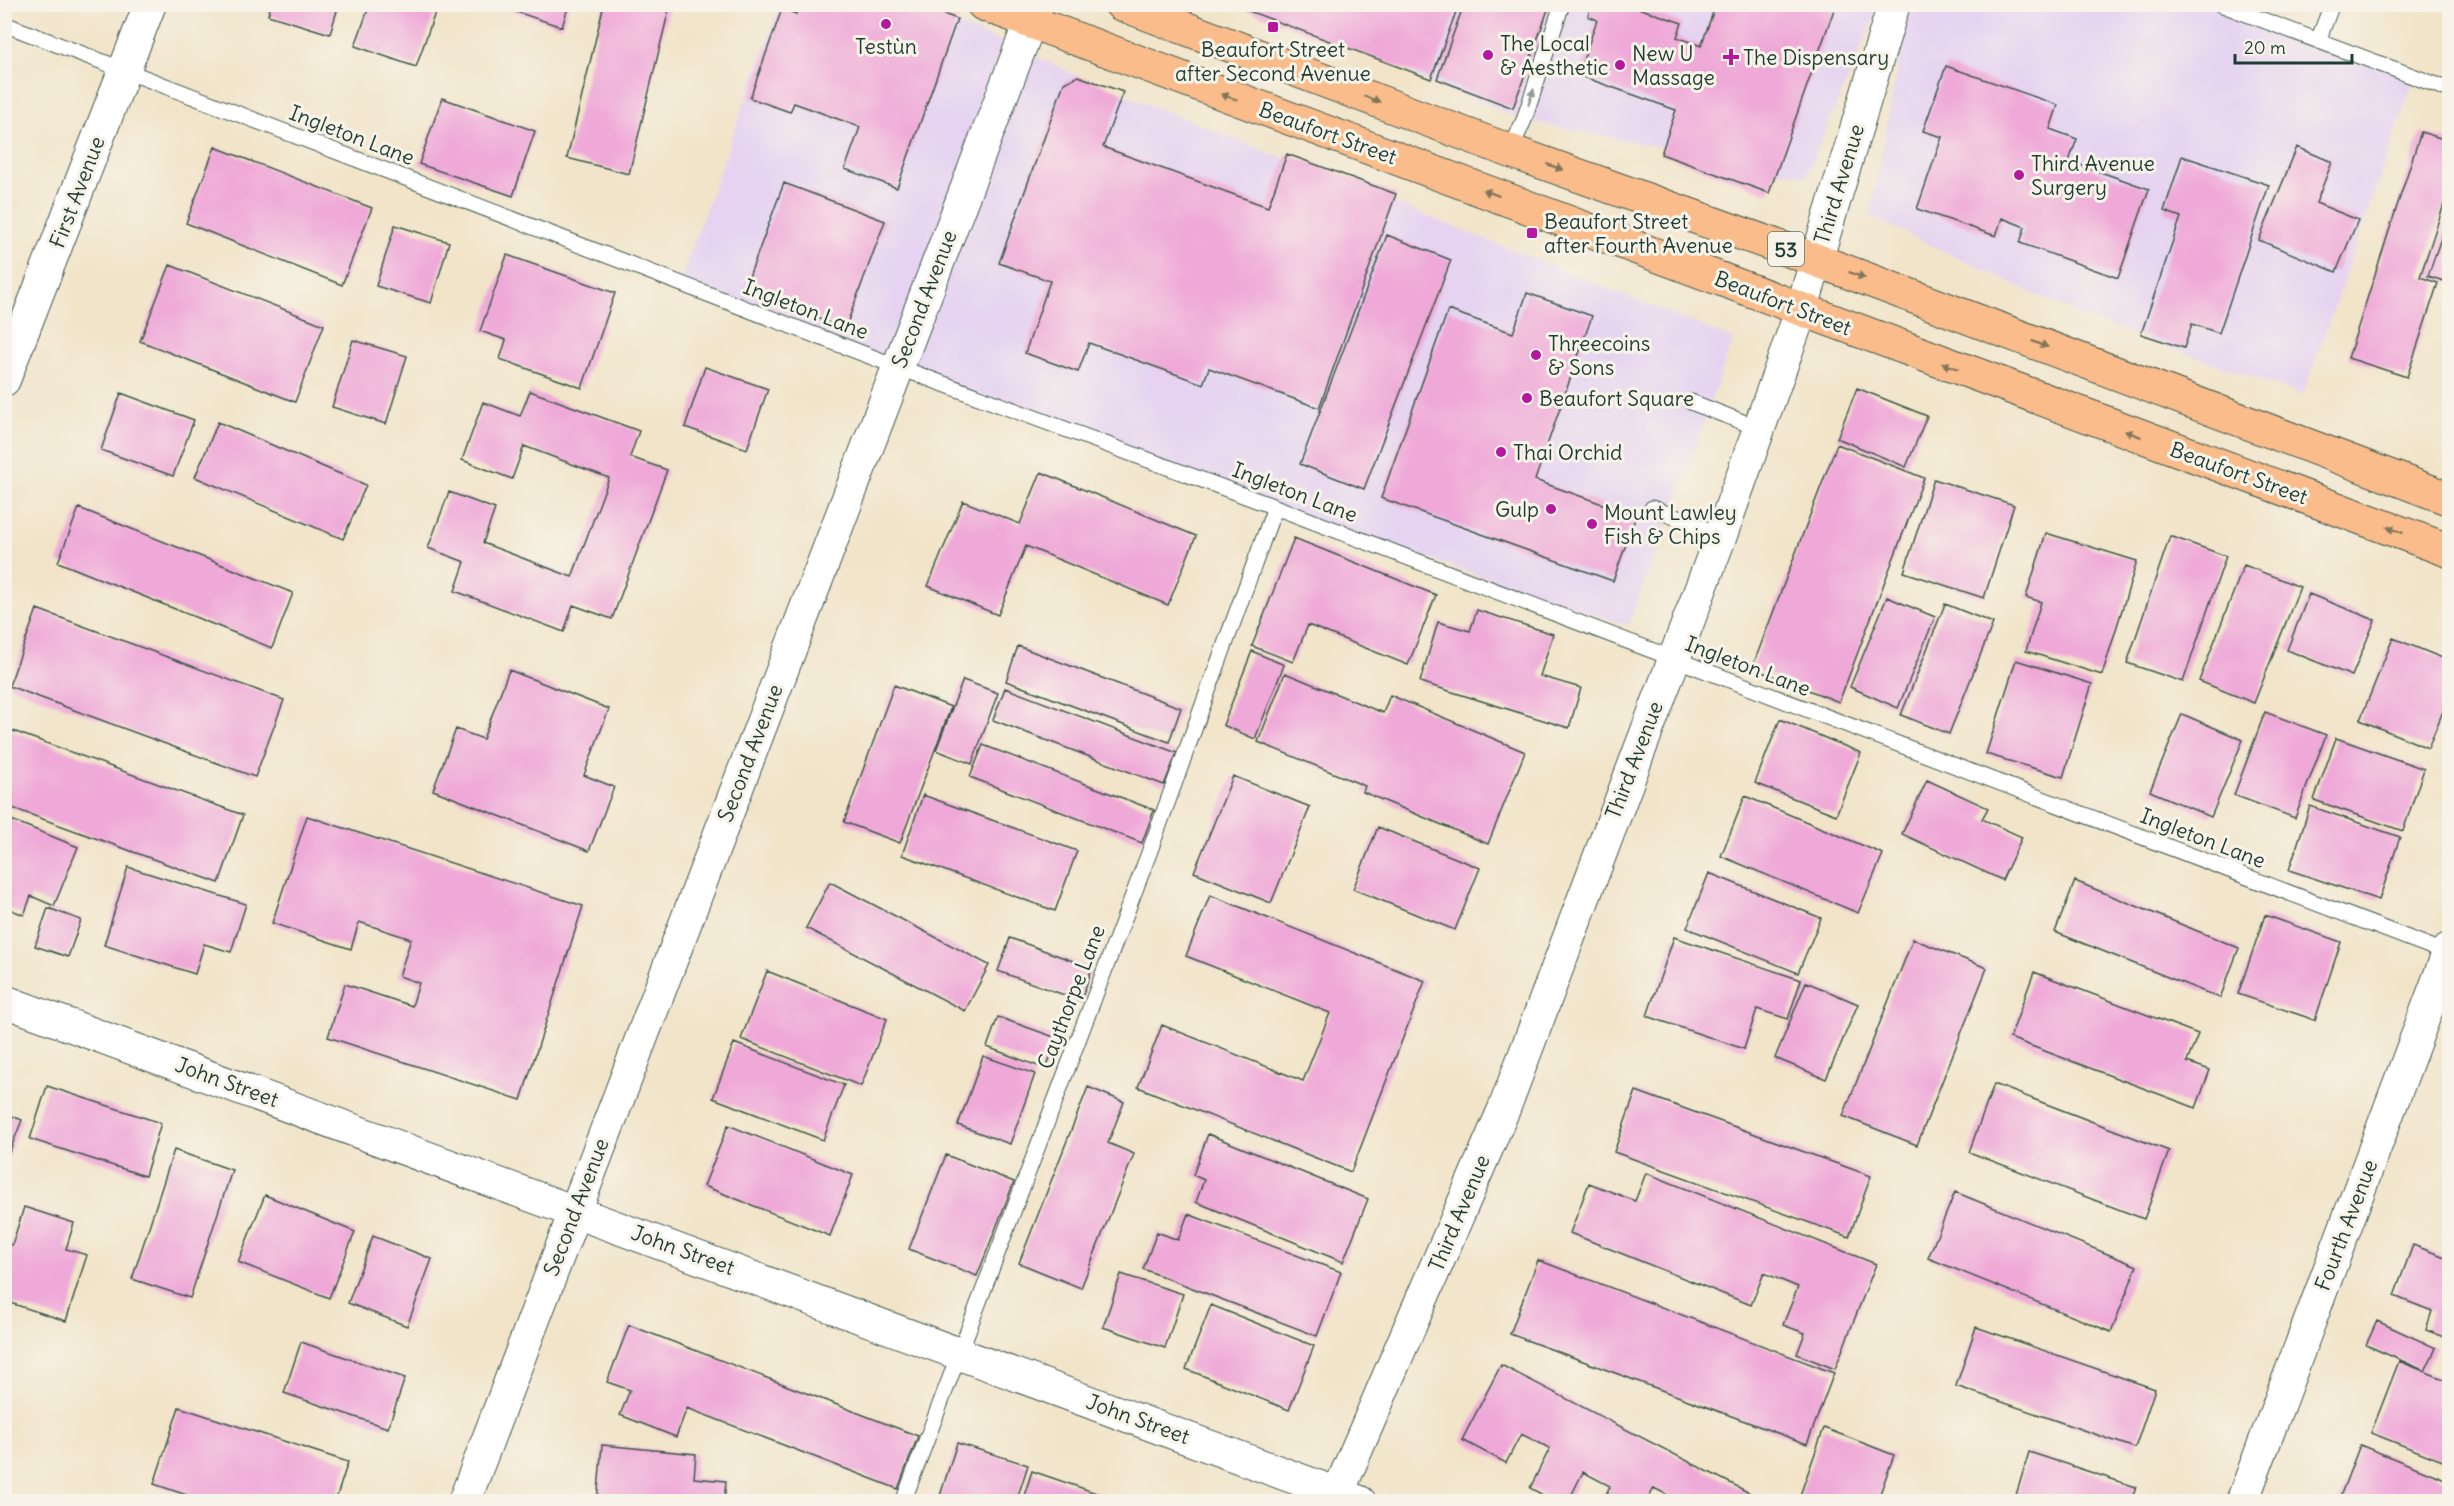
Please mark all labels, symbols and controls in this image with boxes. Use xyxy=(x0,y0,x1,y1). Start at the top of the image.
marker: Testùn xyxy=(879,17,893,31)
marker: Beaufort Street after Second Avenue xyxy=(1266,20,1280,34)
scale bar xyxy=(2235,27,2352,65)
place label: The Local & Aesthetic xyxy=(1500,30,1608,81)
place label: Testùn xyxy=(855,33,917,60)
place label: Beaufort Street after Second Avenue xyxy=(1175,36,1371,87)
text: 20 m xyxy=(2244,36,2286,59)
place label: New U Massage xyxy=(1632,40,1715,91)
place label: The Dispensary xyxy=(1743,44,1889,71)
marker: The Local & Aesthetic xyxy=(1481,48,1495,62)
marker: The Dispensary xyxy=(1724,50,1738,64)
marker: New U Massage xyxy=(1613,58,1627,72)
one-way arrow xyxy=(1527,88,1537,106)
one-way arrow xyxy=(1220,91,1238,101)
one-way arrow xyxy=(1363,95,1381,105)
street label: Beaufort Street xyxy=(1256,96,1400,170)
street label: Ingleton Lane xyxy=(286,99,418,171)
street label: Third Avenue xyxy=(1808,121,1870,247)
street label: First Avenue xyxy=(43,132,111,252)
place label: Third Avenue Surgery xyxy=(2031,150,2155,201)
one-way arrow xyxy=(1546,163,1564,173)
marker: Third Avenue Surgery xyxy=(2012,168,2026,182)
one-way arrow xyxy=(1482,188,1500,197)
place label: Beaufort Street after Fourth Avenue xyxy=(1544,208,1733,259)
street label: Second Avenue xyxy=(885,226,963,372)
marker: Beaufort Street after Fourth Avenue xyxy=(1525,226,1539,240)
road number: 53 xyxy=(1768,232,1804,266)
street label: Beaufort Street xyxy=(1711,265,1855,341)
one-way arrow xyxy=(1848,271,1866,281)
street label: Ingleton Lane xyxy=(740,273,872,345)
place label: Threecoins & Sons xyxy=(1548,330,1650,381)
one-way arrow xyxy=(2031,340,2049,350)
marker: Threecoins & Sons xyxy=(1529,348,1543,362)
one-way arrow xyxy=(1941,361,1959,370)
place label: Beaufort Square xyxy=(1539,385,1694,412)
marker: Beaufort Square xyxy=(1520,391,1534,405)
one-way arrow xyxy=(2124,428,2142,438)
street label: Beaufort Street xyxy=(2167,436,2311,510)
place label: Thai Orchid xyxy=(1513,439,1622,466)
marker: Thai Orchid xyxy=(1494,445,1508,459)
street label: Ingleton Lane xyxy=(1229,456,1361,528)
place label: Gulp xyxy=(1495,496,1539,523)
place label: Mount Lawley Fish & Chips xyxy=(1604,499,1737,550)
marker: Gulp xyxy=(1544,502,1558,516)
marker: Mount Lawley Fish & Chips xyxy=(1585,517,1599,531)
one-way arrow xyxy=(2385,525,2403,535)
street label: Ingleton Lane xyxy=(1682,630,1814,702)
street label: Second Avenue xyxy=(711,680,789,826)
street label: Third Avenue xyxy=(1599,697,1669,823)
street label: Ingleton Lane xyxy=(2137,802,2269,874)
street label: Caythorpe Lane xyxy=(1031,921,1111,1073)
street label: John Street xyxy=(172,1051,282,1113)
street label: Second Avenue xyxy=(537,1134,615,1280)
street label: Third Avenue xyxy=(1422,1151,1496,1275)
street label: Fourth Avenue xyxy=(2309,1156,2383,1294)
street label: John Street xyxy=(628,1219,738,1281)
street label: John Street xyxy=(1083,1388,1193,1450)

